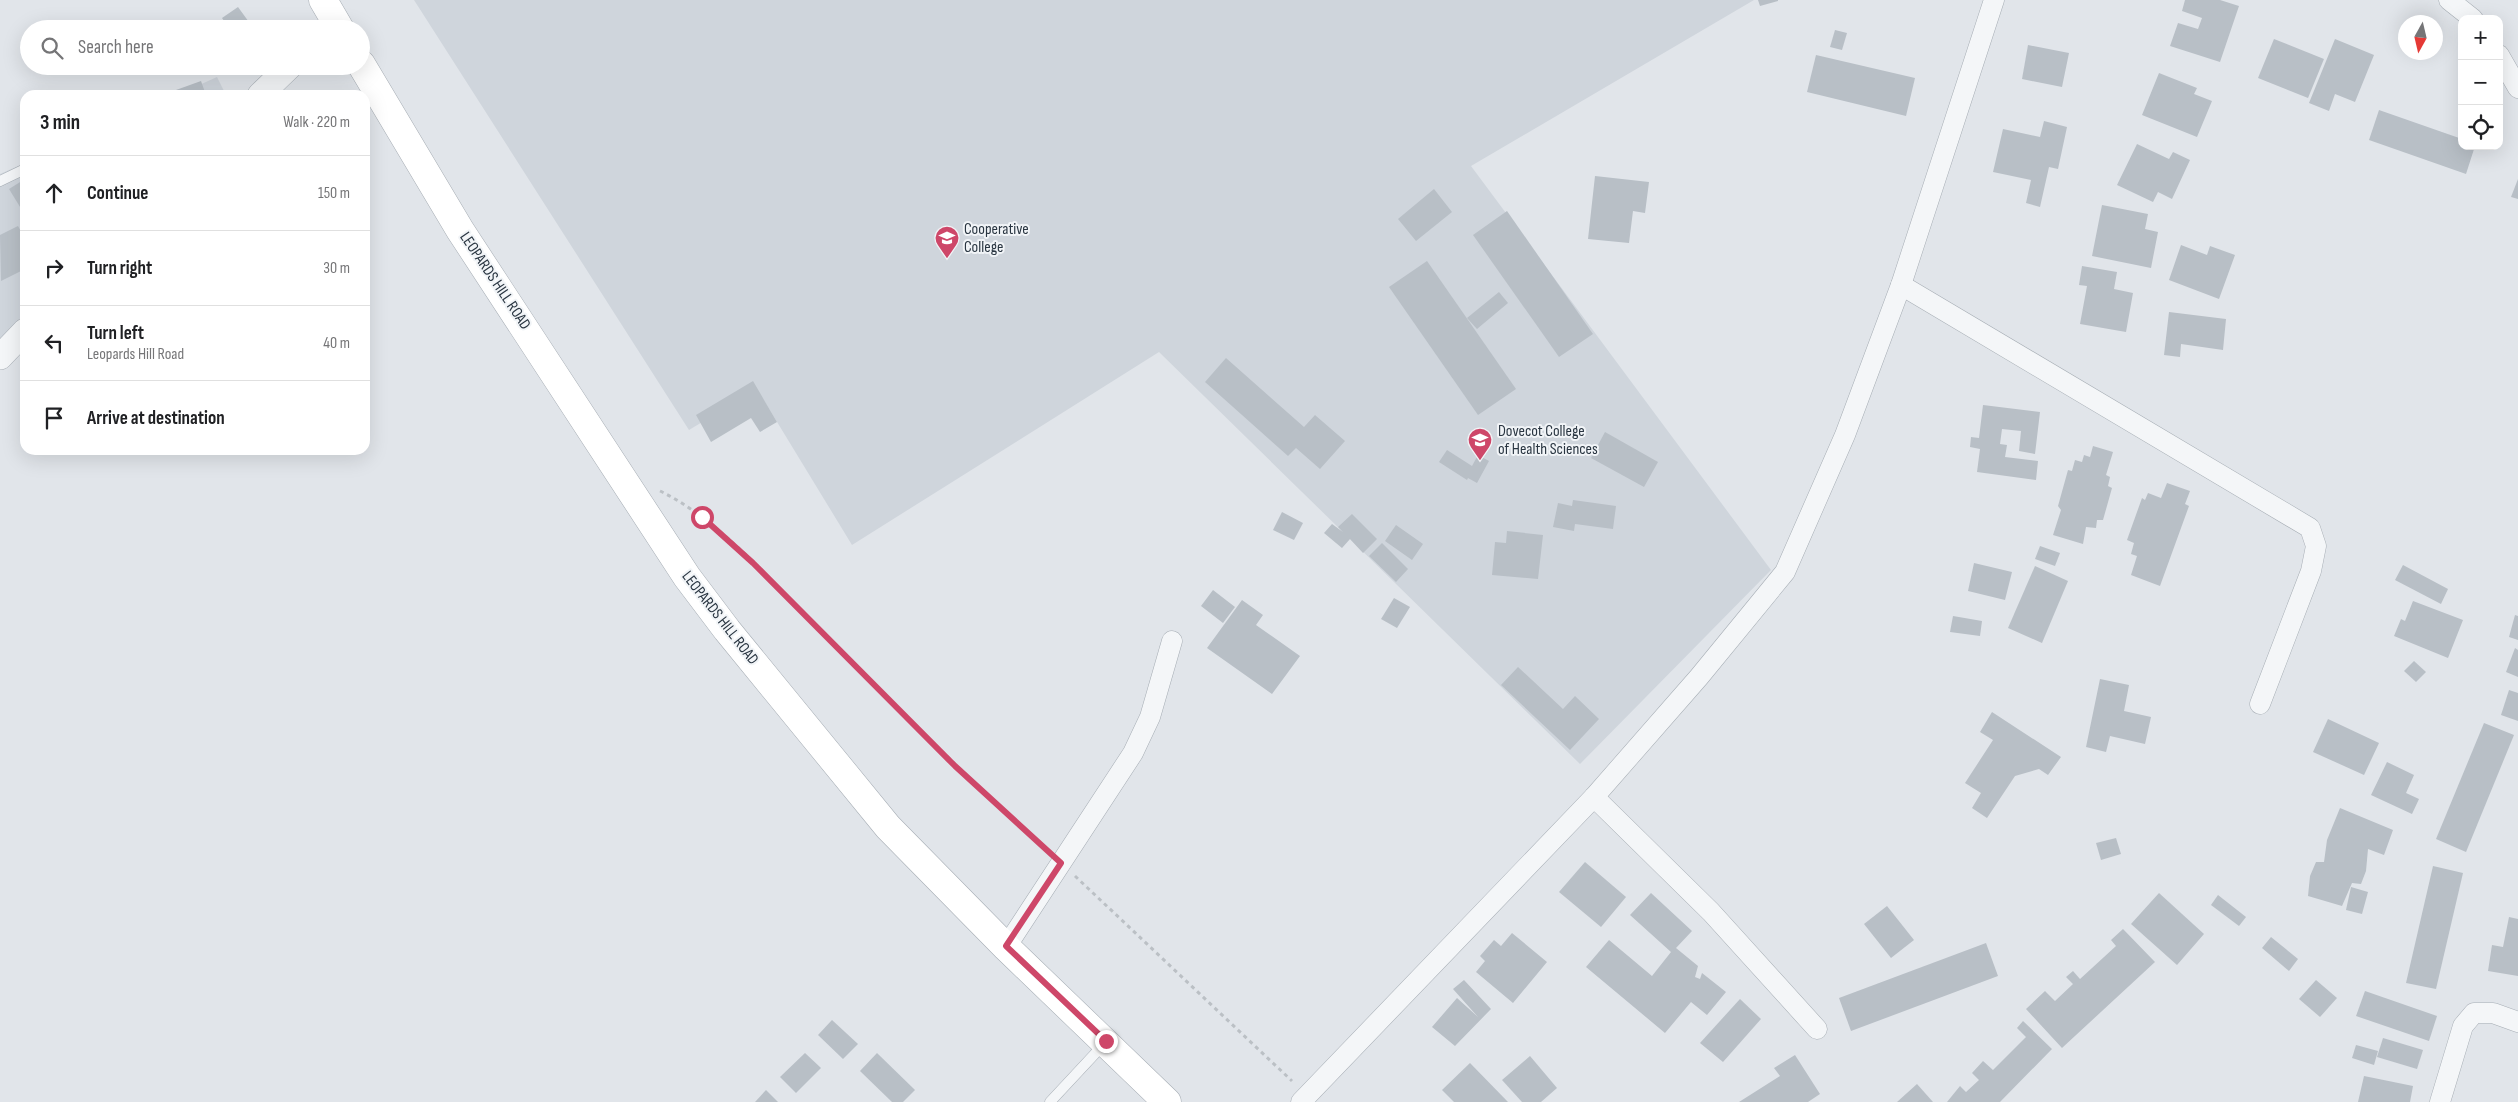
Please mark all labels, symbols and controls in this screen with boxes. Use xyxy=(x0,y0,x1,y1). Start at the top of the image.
north arrow xyxy=(2398,15,2443,60)
map controls xyxy=(2458,15,2503,150)
button: + xyxy=(2458,15,2503,60)
search box xyxy=(20,20,370,75)
icon: search xyxy=(38,34,66,62)
text: Search here xyxy=(78,36,154,59)
button: − xyxy=(2458,60,2503,105)
button: locate xyxy=(2458,105,2503,150)
text: 3 min xyxy=(40,110,80,135)
text: Walk · 220 m xyxy=(283,113,350,132)
icon: ahead xyxy=(40,179,68,207)
text: Continue xyxy=(87,182,148,205)
text: 150 m xyxy=(318,184,350,203)
place label: Cooperative College xyxy=(964,220,1029,257)
school or university icon: Cooperative College xyxy=(934,225,960,259)
street label: LEOPARDS HILL ROAD xyxy=(455,229,535,333)
icon: right xyxy=(40,254,68,282)
text: Turn right xyxy=(87,257,152,280)
text: 30 m xyxy=(323,259,350,278)
text: Turn left xyxy=(87,322,144,345)
icon: left xyxy=(40,329,68,357)
text: 40 m xyxy=(323,334,350,353)
text: Leopards Hill Road xyxy=(87,345,184,364)
icon: arrive xyxy=(40,404,68,432)
text: Arrive at destination xyxy=(87,407,225,430)
place label: Dovecot College of Health Sciences xyxy=(1498,422,1598,459)
school or university icon: Dovecot College of Health Sciences xyxy=(1467,427,1493,461)
route start xyxy=(691,506,714,529)
street label: LEOPARDS HILL ROAD xyxy=(678,567,763,669)
route end xyxy=(1095,1030,1118,1053)

